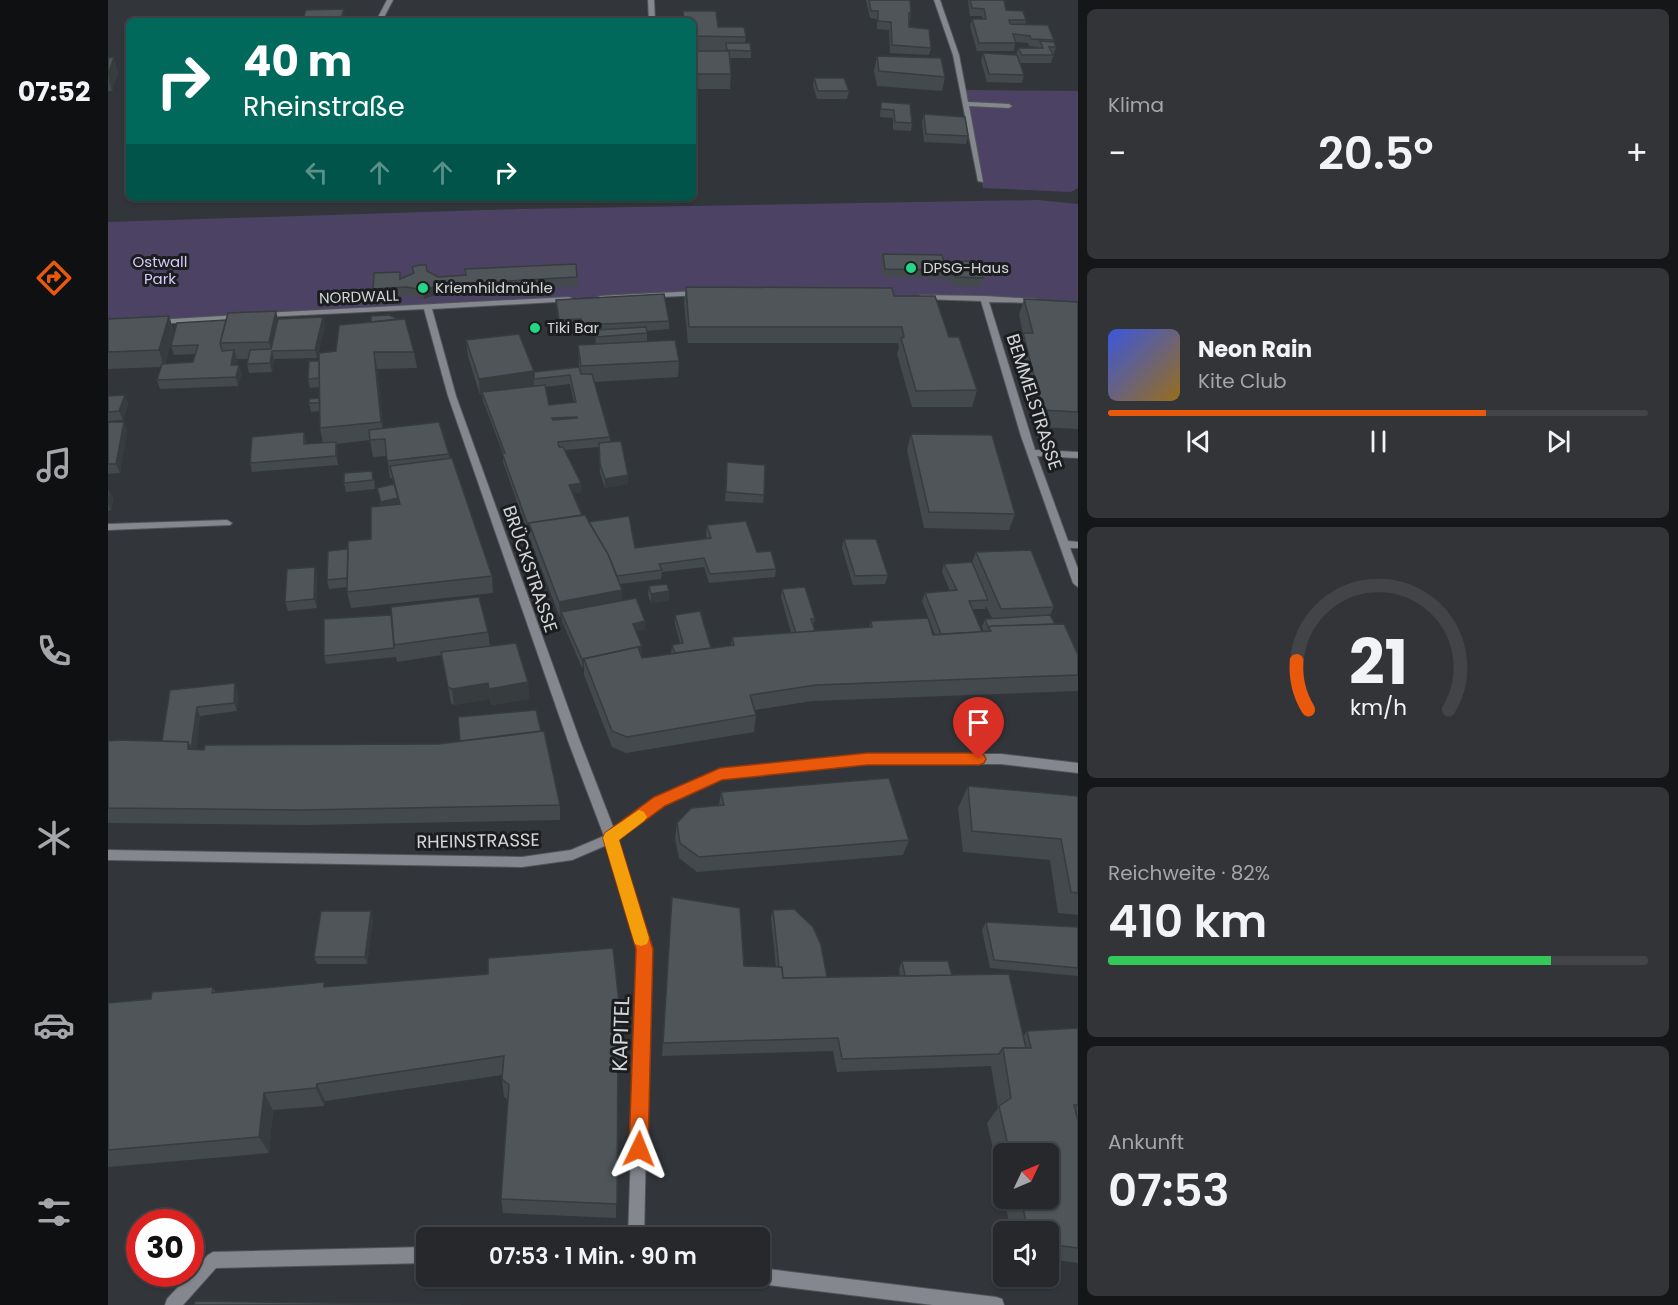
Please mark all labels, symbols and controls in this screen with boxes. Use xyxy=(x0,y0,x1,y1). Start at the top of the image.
text: 40 m xyxy=(243,32,352,91)
icon: right xyxy=(144,42,222,120)
text: 07:52 xyxy=(18,73,90,110)
text: Rheinstraße xyxy=(243,88,405,125)
text: Klima xyxy=(1108,91,1164,119)
text: 20.5° xyxy=(1318,122,1434,185)
text: − xyxy=(1108,130,1126,177)
text: + xyxy=(1625,130,1648,177)
icon: left xyxy=(300,156,333,189)
icon: ahead xyxy=(363,156,396,189)
icon: ahead xyxy=(426,156,459,189)
icon: right xyxy=(489,156,522,189)
park label: Ostwall Park xyxy=(133,251,187,289)
icon: directions xyxy=(33,257,75,299)
place label: DPSG-Haus xyxy=(923,257,1009,278)
marker: DPSG-Haus xyxy=(904,261,918,275)
place label: Kriemhildmühle xyxy=(435,277,553,298)
marker: Kriemhildmühle xyxy=(416,281,430,295)
street label: NORDWALL xyxy=(319,285,400,308)
place label: Tiki Bar xyxy=(547,317,600,338)
marker: Tiki Bar xyxy=(528,321,542,335)
street label: BEMMELSTRASSE xyxy=(1001,330,1068,473)
text: Neon Rain xyxy=(1198,334,1312,365)
text: Kite Club xyxy=(1198,367,1287,395)
icon: previous xyxy=(1182,425,1215,458)
icon: pause xyxy=(1362,425,1395,458)
icon: next xyxy=(1542,425,1575,458)
icon: music xyxy=(33,444,75,486)
street label: BRÜCKSTRASSE xyxy=(497,502,564,636)
text: 21 xyxy=(1348,618,1408,706)
icon: phone xyxy=(33,630,75,672)
text: km/h xyxy=(1349,692,1407,723)
pin xyxy=(953,697,1004,759)
icon: arrive xyxy=(962,706,995,739)
icon: climate xyxy=(33,817,75,859)
street label: RHEINSTRASSE xyxy=(416,827,540,854)
text: Reichweite · 82% xyxy=(1108,859,1270,887)
text: 410 km xyxy=(1108,890,1267,953)
street label: KAPITEL xyxy=(605,996,636,1072)
icon: car xyxy=(33,1004,75,1046)
position arrow xyxy=(607,1117,671,1181)
text: Ankunft xyxy=(1108,1128,1184,1156)
north arrow xyxy=(993,1143,1059,1209)
map controls xyxy=(993,1143,1059,1287)
text: 07:53 xyxy=(1108,1159,1230,1222)
icon: filters xyxy=(33,1191,75,1233)
speed limit sign: 30 xyxy=(126,1209,204,1287)
button: sound xyxy=(993,1221,1059,1287)
text: 07:53 · 1 Min. · 90 m xyxy=(489,1241,697,1272)

